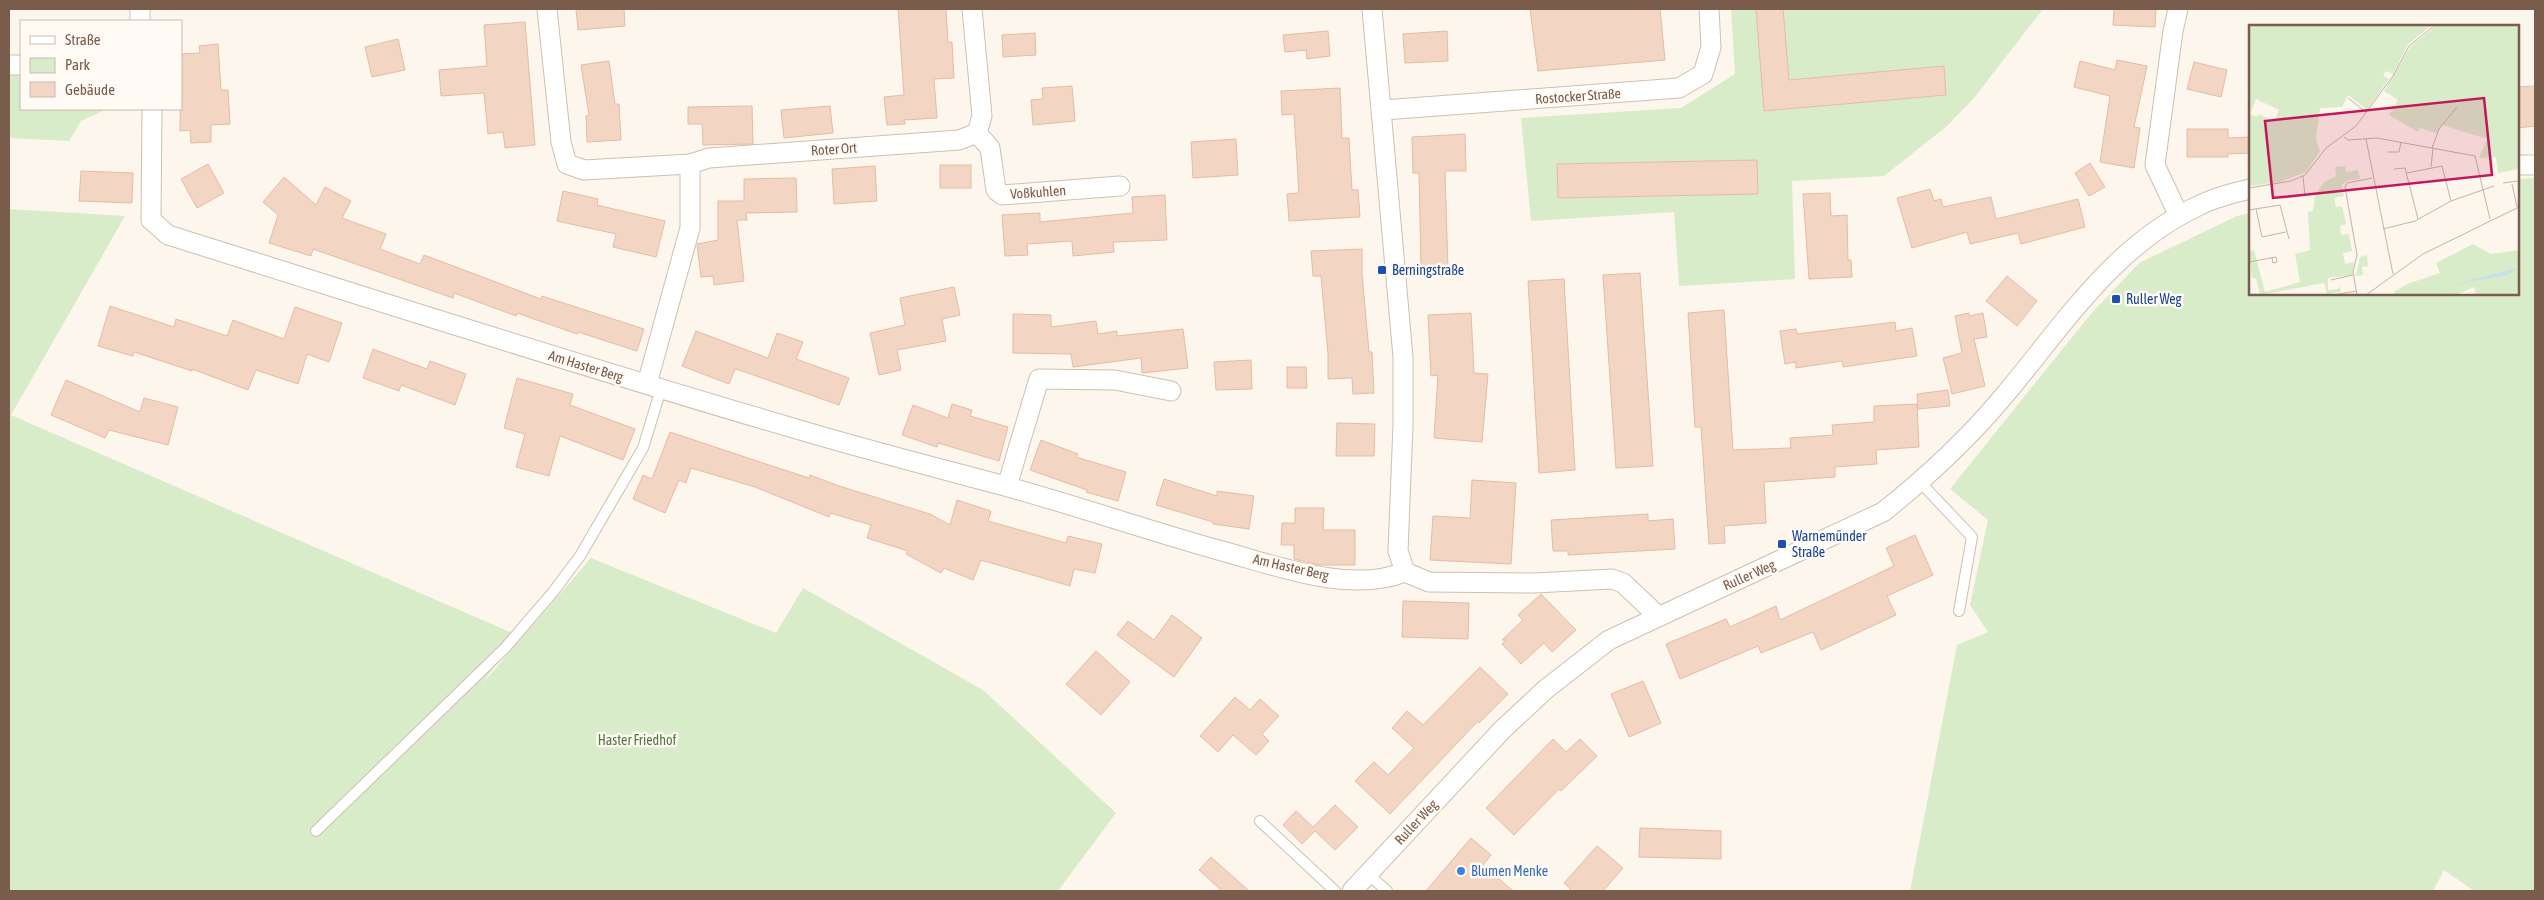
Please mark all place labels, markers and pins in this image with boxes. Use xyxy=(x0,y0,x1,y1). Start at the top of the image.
place label: Berningstraße xyxy=(1392,262,1464,278)
marker: Berningstraße xyxy=(1376,264,1388,276)
place label: Ruller Weg xyxy=(2126,291,2182,307)
marker: Ruller Weg xyxy=(2110,293,2122,305)
place label: Warnemünder Straße xyxy=(1792,528,1867,560)
marker: Warnemünder Straße xyxy=(1776,538,1788,550)
place label: Blumen Menke xyxy=(1471,863,1548,879)
marker: Blumen Menke xyxy=(1455,865,1467,877)

